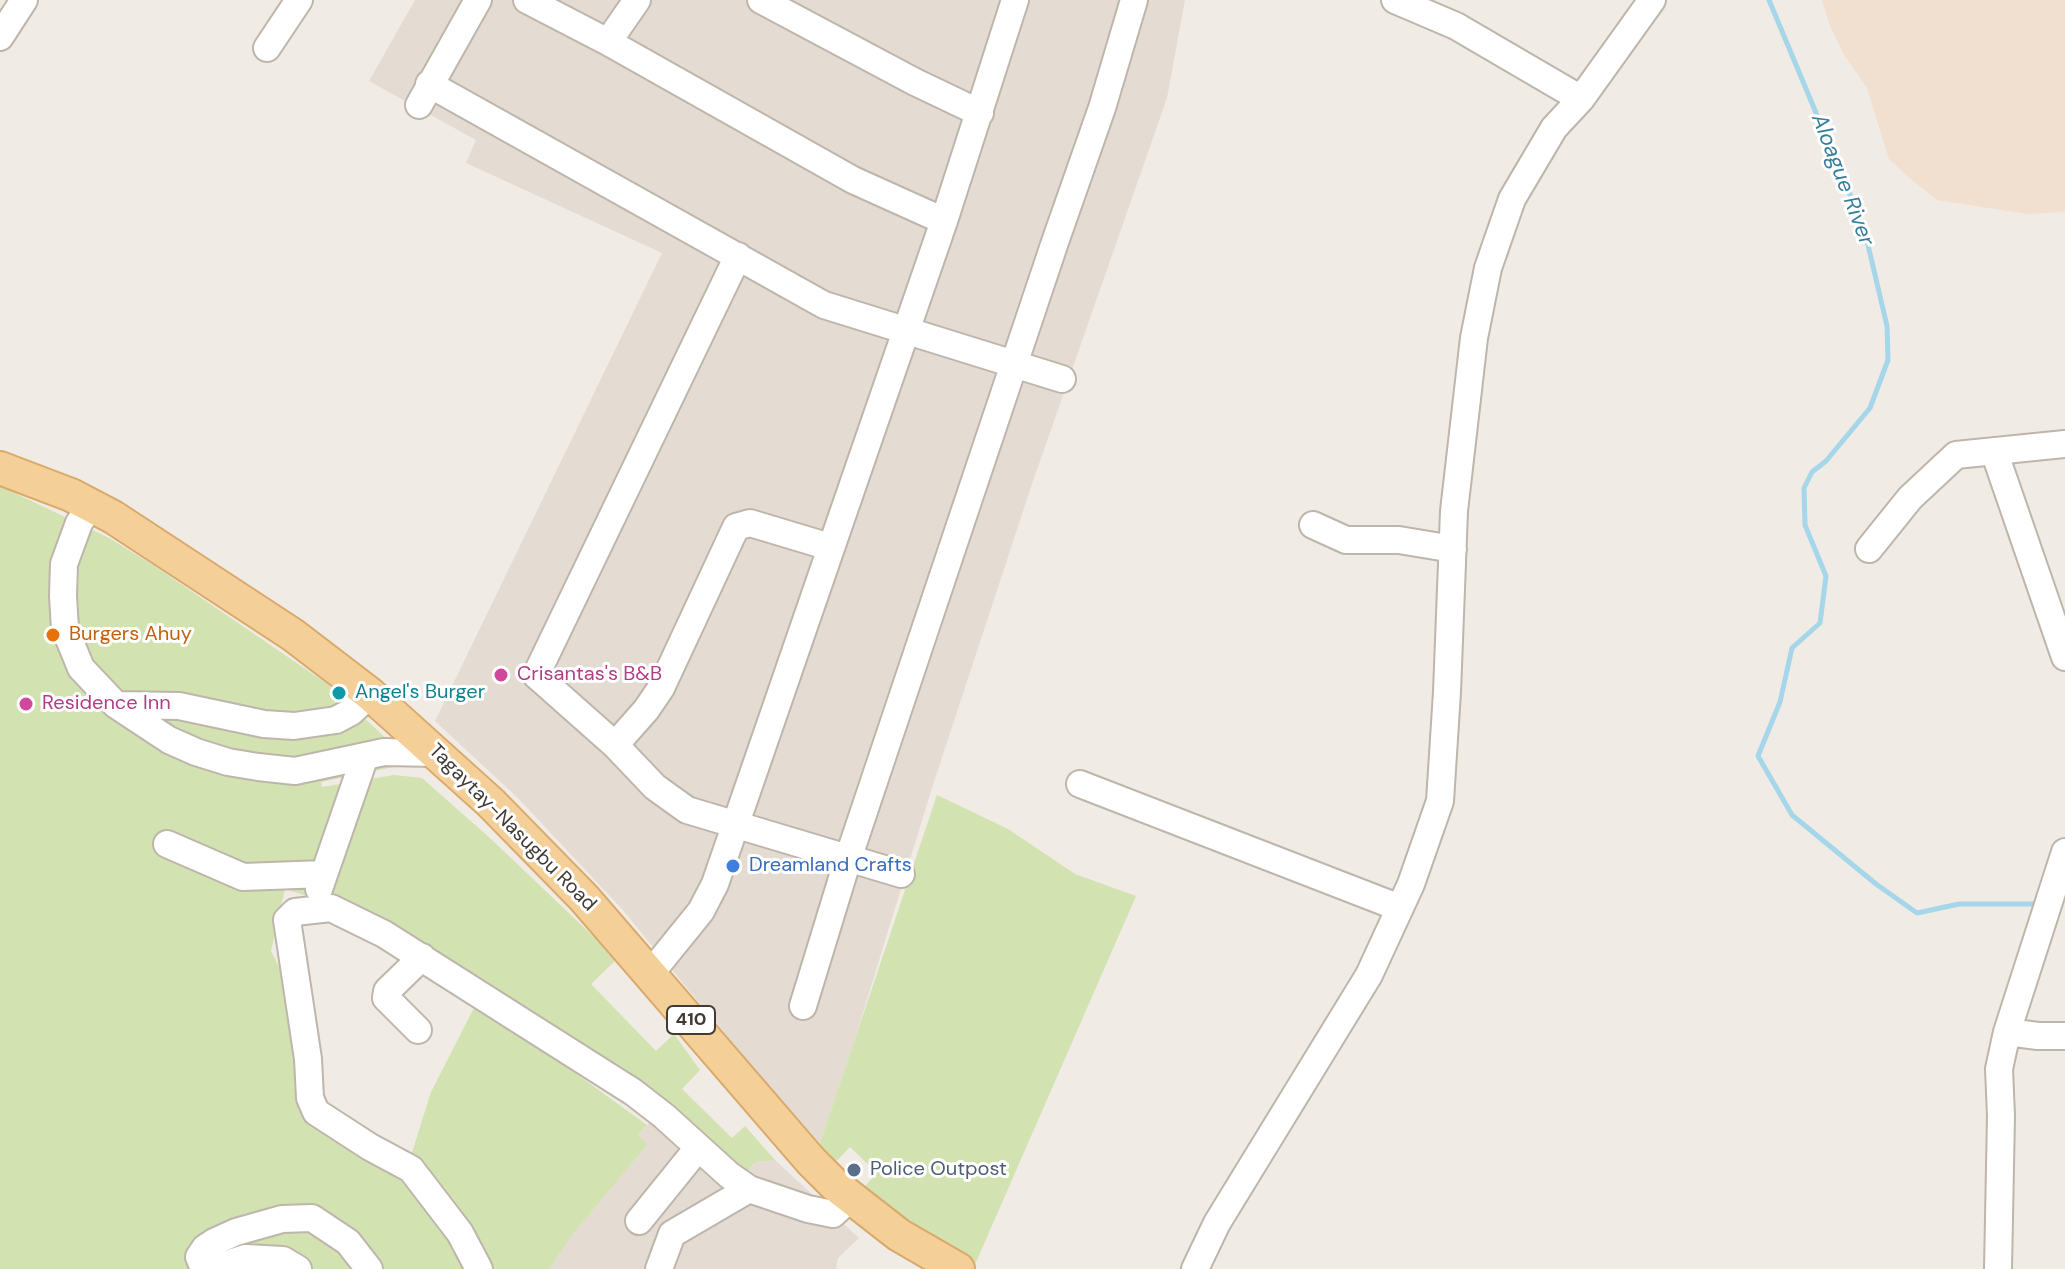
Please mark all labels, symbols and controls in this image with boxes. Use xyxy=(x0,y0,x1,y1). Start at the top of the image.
water label: Aloague River xyxy=(1805,110,1879,250)
place label: Burgers Ahuy xyxy=(69,623,192,647)
marker: Burgers Ahuy xyxy=(44,626,62,644)
place label: Crisantas's B&B xyxy=(517,663,662,687)
marker: Crisantas's B&B xyxy=(492,666,510,684)
place label: Angel's Burger xyxy=(355,681,485,705)
marker: Angel's Burger xyxy=(330,684,348,702)
place label: Residence Inn xyxy=(42,692,171,716)
marker: Residence Inn xyxy=(17,695,35,713)
street label: Tagaytay-Nasugbu Road xyxy=(423,739,601,917)
place label: Dreamland Crafts xyxy=(749,854,912,878)
marker: Dreamland Crafts xyxy=(724,857,742,875)
road number: 410 xyxy=(667,1006,715,1034)
place label: Police Outpost xyxy=(870,1158,1007,1182)
marker: Police Outpost xyxy=(845,1161,863,1179)

